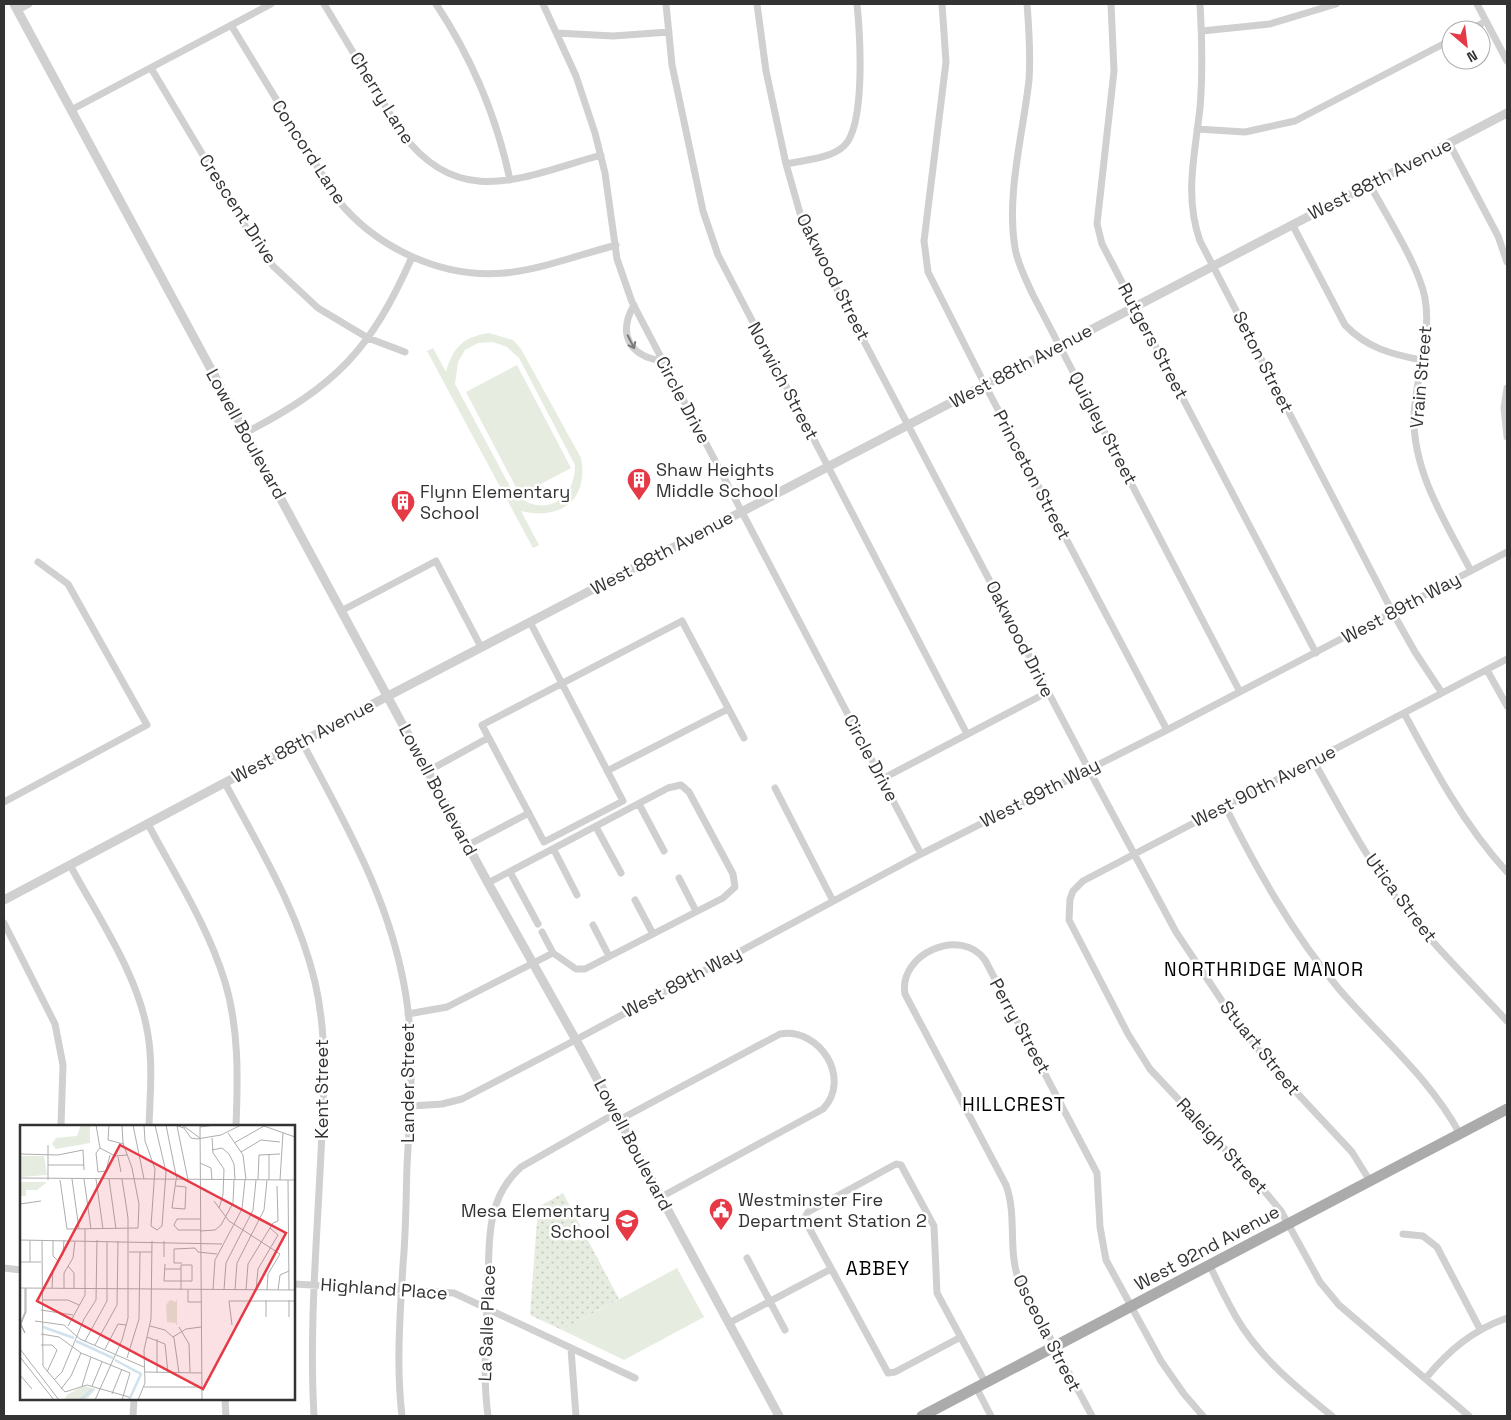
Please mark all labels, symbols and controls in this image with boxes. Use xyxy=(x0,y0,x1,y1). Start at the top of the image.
north arrow xyxy=(1441,20,1491,70)
text: N xyxy=(1464,46,1480,67)
street label: Cherry Lane xyxy=(345,47,420,148)
street label: Concord Lane xyxy=(267,95,352,208)
street label: West 88th Avenue xyxy=(1304,132,1455,225)
street label: Crescent Drive xyxy=(194,149,282,268)
street label: Oakwood Street xyxy=(791,209,875,344)
street label: Rutgers Street xyxy=(1113,279,1194,403)
street label: Seton Street xyxy=(1228,307,1299,416)
street label: Norwich Street xyxy=(743,318,824,444)
street label: West 88th Avenue xyxy=(946,318,1096,413)
street label: Vrain Street xyxy=(1405,325,1436,429)
one-way arrow xyxy=(626,334,636,349)
street label: Circle Drive xyxy=(651,352,716,448)
street label: Lowell Boulevard xyxy=(201,364,292,503)
street label: Quigley Street xyxy=(1064,367,1143,488)
street label: Princeton Street xyxy=(989,406,1076,544)
place label: Shaw Heights Middle School xyxy=(656,458,778,502)
building icon: Shaw Heights Middle School xyxy=(626,467,652,501)
place label: Flynn Elementary School xyxy=(420,480,570,524)
building icon: Flynn Elementary School xyxy=(390,489,416,523)
street label: West 88th Avenue xyxy=(587,505,737,600)
street label: West 89th Way xyxy=(1337,567,1464,648)
street label: Oakwood Drive xyxy=(981,577,1060,701)
street label: West 88th Avenue xyxy=(228,693,378,788)
street label: Circle Drive xyxy=(839,710,904,806)
street label: Lowell Boulevard xyxy=(394,720,483,859)
street label: West 90th Avenue xyxy=(1188,739,1339,832)
street label: West 89th Way xyxy=(976,753,1103,833)
street label: Utica Street xyxy=(1360,849,1442,947)
street label: West 89th Way xyxy=(618,941,745,1022)
district label: NORTHRIDGE MANOR xyxy=(1164,957,1364,982)
street label: Perry Street xyxy=(985,974,1056,1077)
street label: Stuart Street xyxy=(1215,996,1306,1100)
street label: Lander Street xyxy=(396,1023,419,1143)
street label: Kent Street xyxy=(310,1039,333,1139)
street label: Lowell Boulevard xyxy=(589,1075,678,1214)
district label: HILLCREST xyxy=(962,1092,1066,1117)
street label: Raleigh Street xyxy=(1172,1093,1273,1199)
inset map xyxy=(20,1125,295,1400)
place label: Westminster Fire Department Station 2 xyxy=(738,1188,927,1232)
public building icon: Westminster Fire Department Station 2 xyxy=(708,1197,734,1231)
place label: Mesa Elementary School xyxy=(461,1199,610,1243)
street label: West 92nd Avenue xyxy=(1130,1200,1283,1295)
school or university icon: Mesa Elementary School xyxy=(614,1208,640,1242)
district label: ABBEY xyxy=(846,1256,910,1281)
street label: La Salle Place xyxy=(473,1264,500,1382)
street label: Osceola Street xyxy=(1008,1270,1087,1395)
street label: Highland Place xyxy=(320,1273,448,1304)

